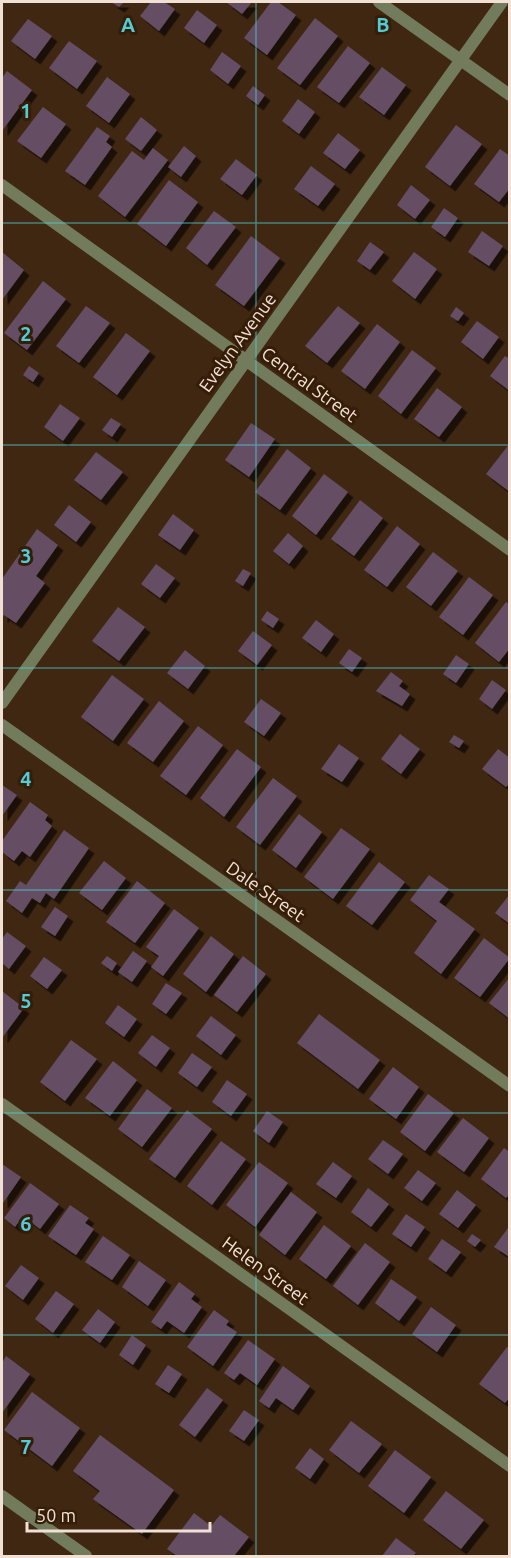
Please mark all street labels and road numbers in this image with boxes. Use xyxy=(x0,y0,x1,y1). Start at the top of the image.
street label: Evelyn Avenue xyxy=(195,289,279,395)
street label: Central Street xyxy=(258,343,362,425)
street label: Dale Street xyxy=(223,857,309,925)
street label: Helen Street xyxy=(219,1232,313,1308)

